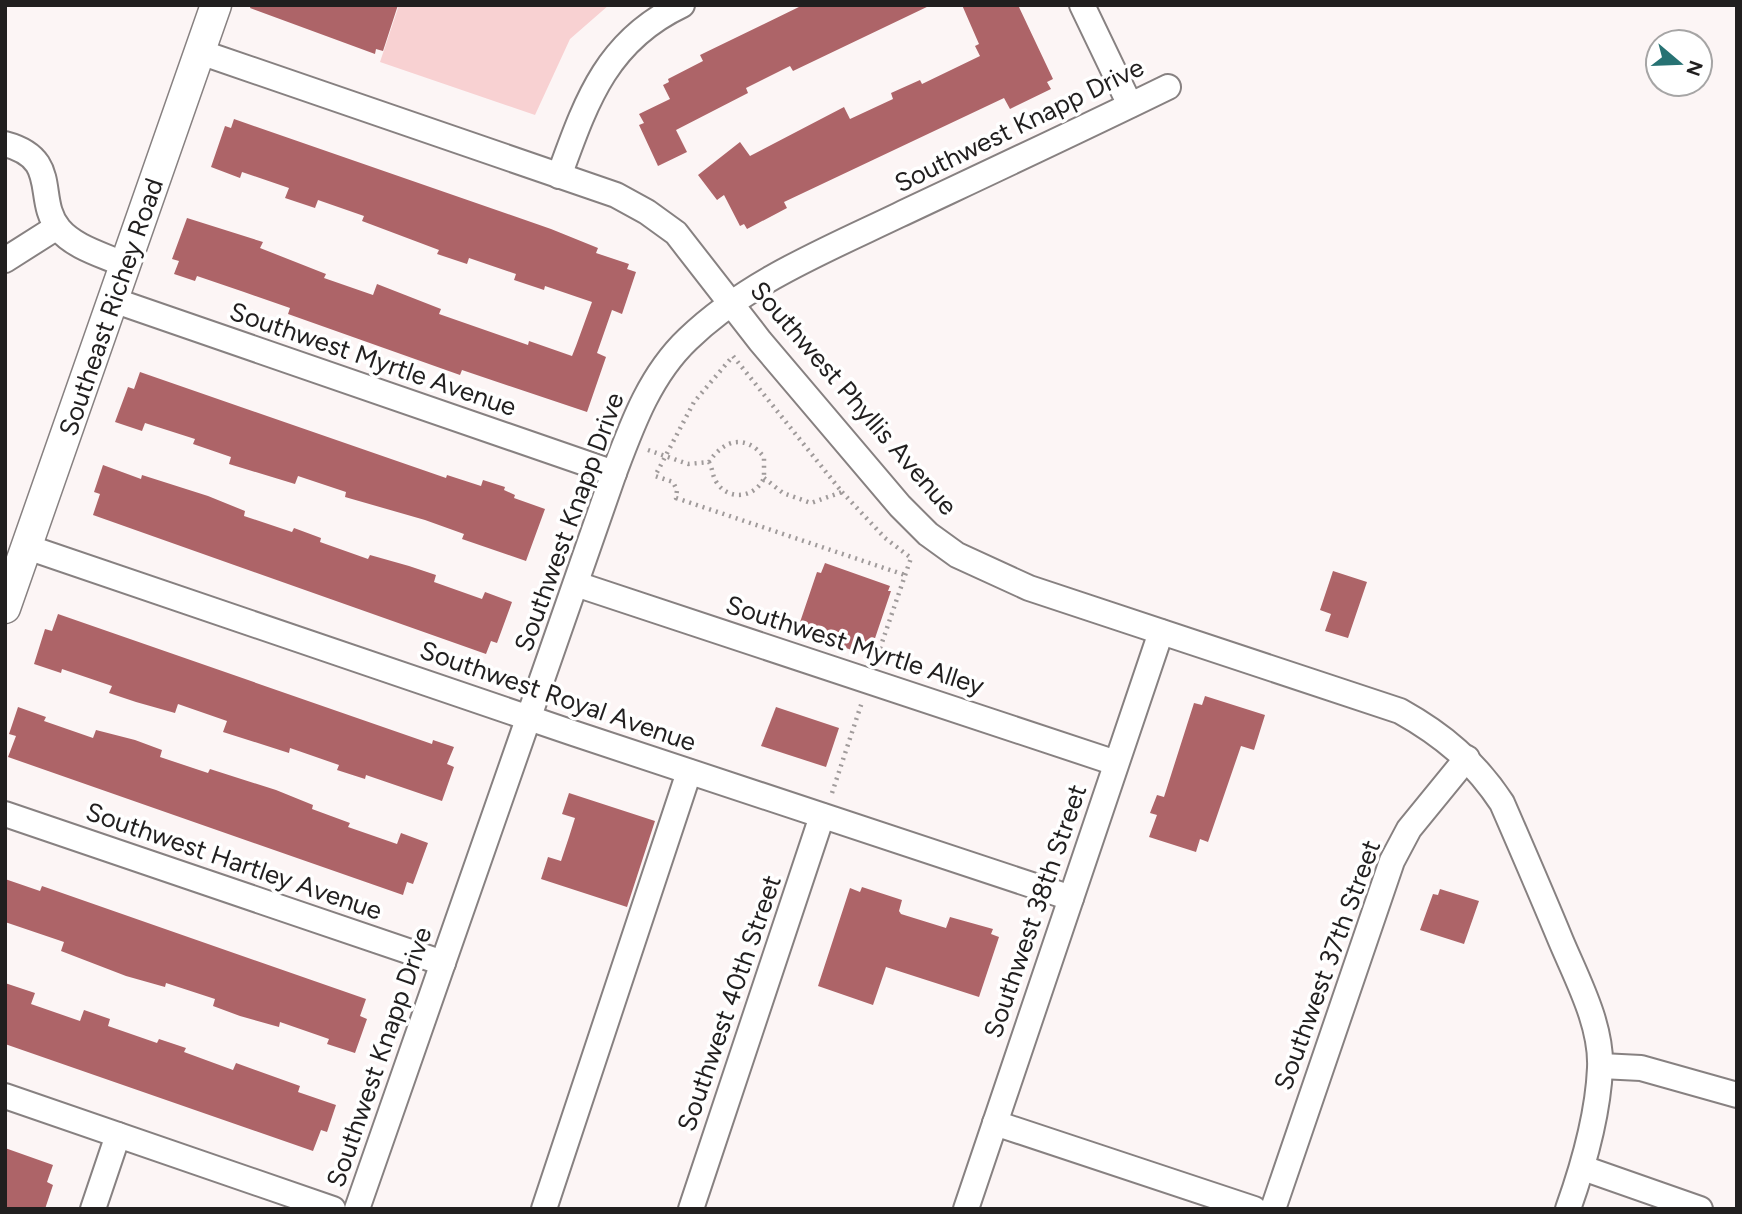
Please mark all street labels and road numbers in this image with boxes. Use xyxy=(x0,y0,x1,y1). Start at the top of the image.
street label: Southwest Knapp Drive xyxy=(889,51,1149,199)
street label: Southeast Richey Road xyxy=(52,174,170,440)
street label: Southwest Phyllis Avenue xyxy=(744,275,964,521)
street label: Southwest Myrtle Avenue xyxy=(226,295,520,423)
street label: Southwest Knapp Drive xyxy=(507,388,631,656)
street label: Southwest Myrtle Alley xyxy=(722,588,988,702)
street label: Southwest Royal Avenue xyxy=(416,634,700,758)
street label: Southwest 38th Street xyxy=(977,780,1093,1042)
street label: Southwest Hartley Avenue xyxy=(82,795,386,927)
street label: Southwest 37th Street xyxy=(1267,835,1387,1095)
street label: Southwest 40th Street xyxy=(670,871,788,1135)
street label: Southwest Knapp Drive xyxy=(319,923,439,1191)

